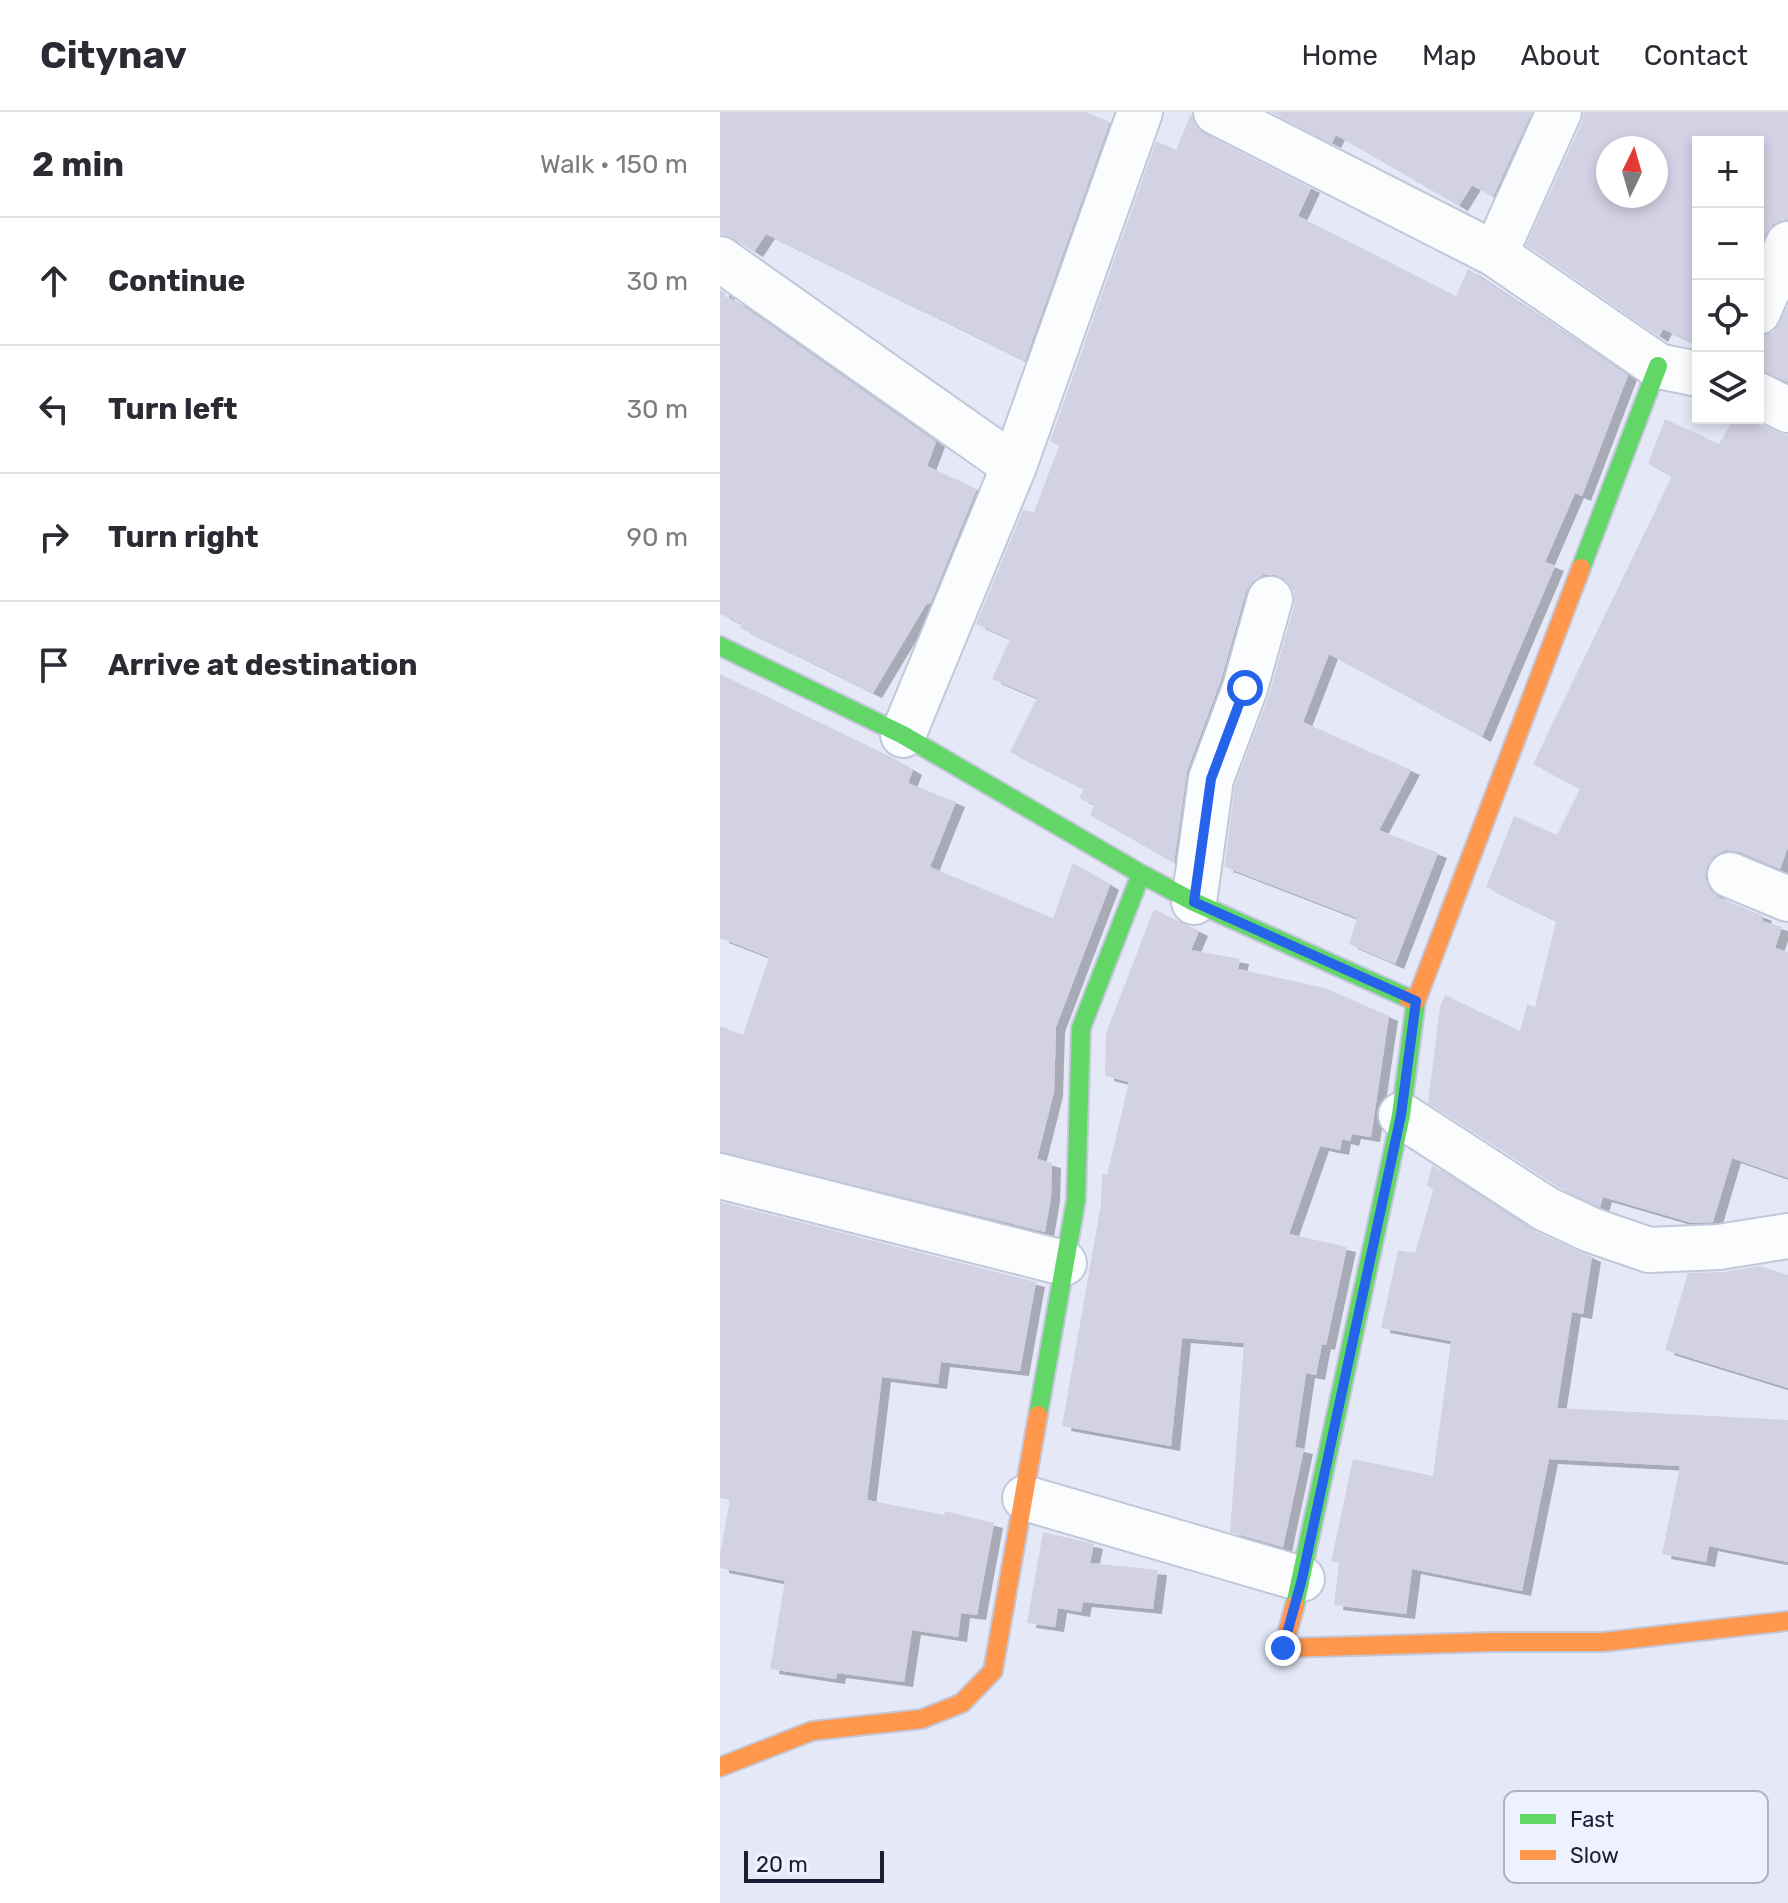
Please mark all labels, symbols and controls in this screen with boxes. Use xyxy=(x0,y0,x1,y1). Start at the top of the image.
text: Citynav xyxy=(40,32,187,78)
text: Home xyxy=(1301,39,1378,72)
text: Map xyxy=(1422,39,1476,72)
text: About xyxy=(1520,39,1600,72)
text: Contact xyxy=(1644,39,1748,72)
north arrow xyxy=(1596,136,1668,208)
map controls xyxy=(1692,136,1764,424)
button: + xyxy=(1692,136,1764,208)
text: 2 min xyxy=(32,144,124,185)
text: Walk · 150 m xyxy=(540,149,688,180)
button: − xyxy=(1692,208,1764,280)
icon: ahead xyxy=(32,259,76,303)
text: Continue xyxy=(108,263,245,299)
text: 30 m xyxy=(626,266,688,297)
button: locate xyxy=(1692,280,1764,352)
button: layers xyxy=(1692,352,1764,424)
icon: left xyxy=(32,387,76,431)
text: Turn left xyxy=(108,391,238,427)
text: 30 m xyxy=(626,394,688,425)
icon: right xyxy=(32,515,76,559)
text: Turn right xyxy=(108,519,259,555)
text: 90 m xyxy=(627,522,688,553)
icon: arrive xyxy=(32,643,76,687)
text: Arrive at destination xyxy=(108,647,418,683)
route start xyxy=(1227,670,1263,706)
route end xyxy=(1265,1630,1301,1666)
legend xyxy=(1504,1791,1768,1883)
text: Fast xyxy=(1570,1806,1615,1833)
text: Slow xyxy=(1570,1842,1619,1869)
scale bar xyxy=(744,1847,884,1883)
text: 20 m xyxy=(756,1851,808,1878)

